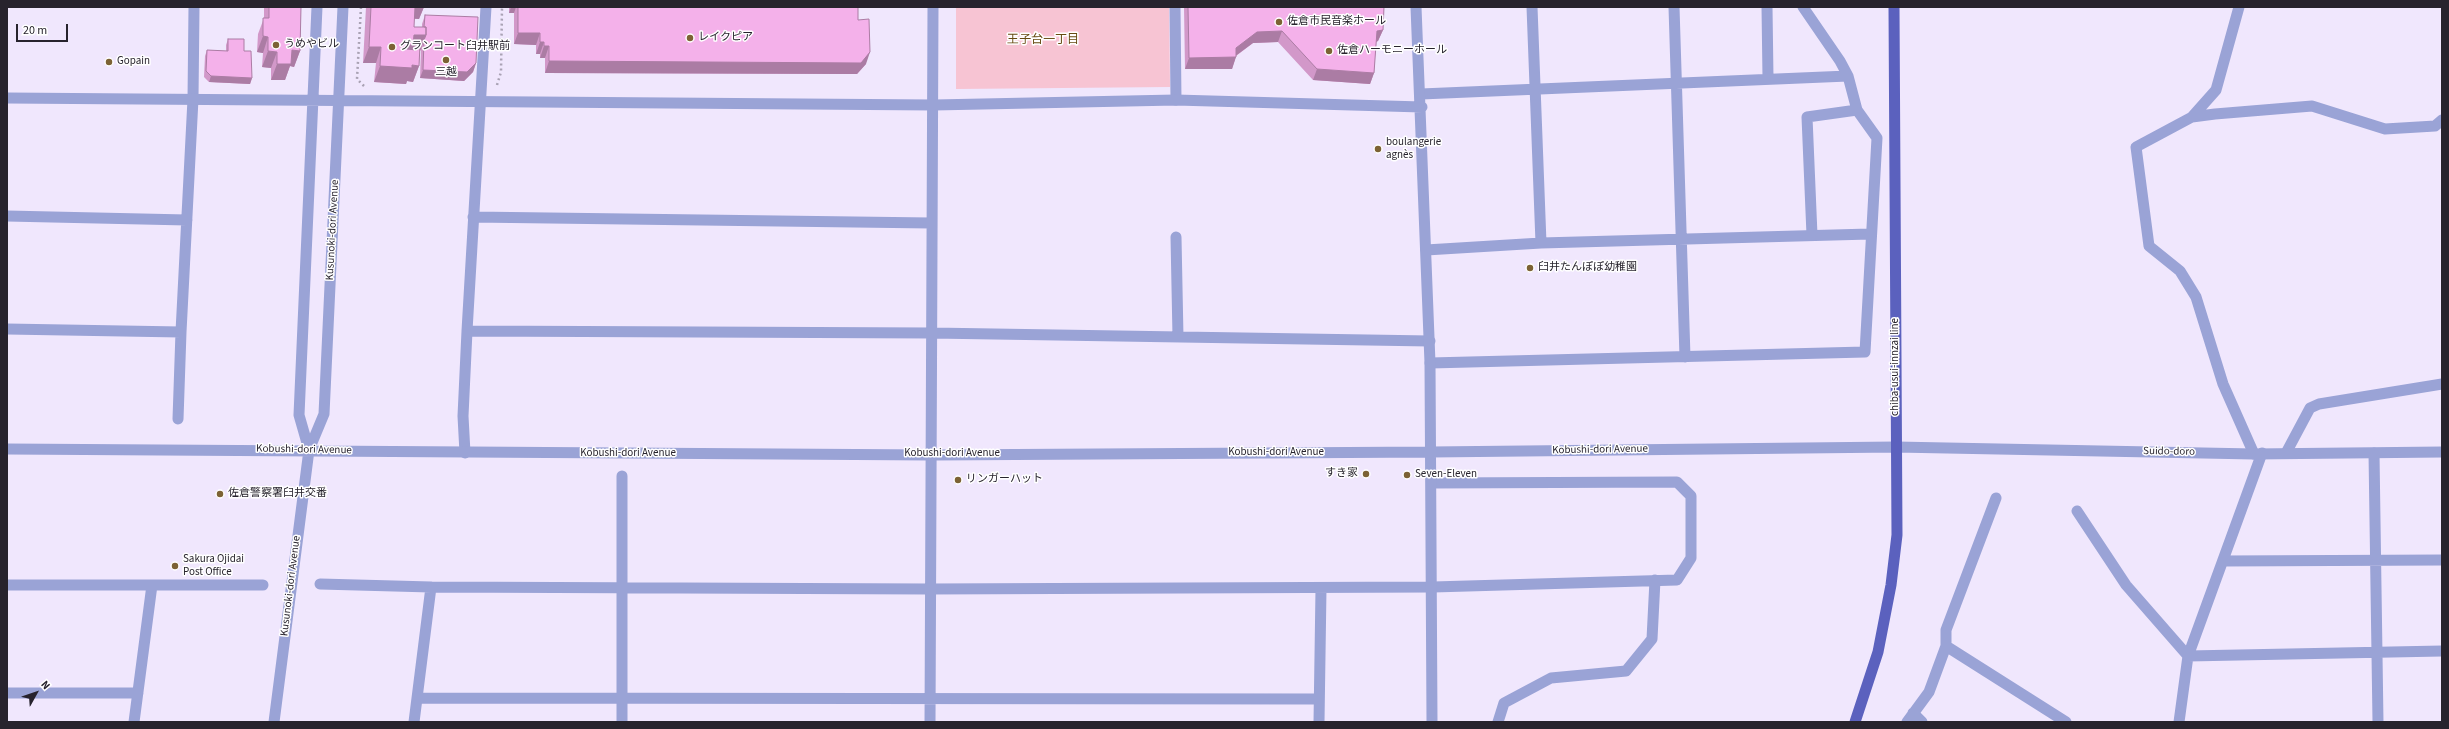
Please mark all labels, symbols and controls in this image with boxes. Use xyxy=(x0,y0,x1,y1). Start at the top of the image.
place label: 佐倉市民音楽ホール xyxy=(1287,15,1386,29)
scale bar xyxy=(18,16,70,42)
marker: 佐倉市民音楽ホール xyxy=(1274,17,1284,27)
text: 20 m xyxy=(23,22,47,39)
place label: レイクピア xyxy=(698,31,753,45)
marker: レイクピア xyxy=(685,33,695,43)
district label: 王子台一丁目 xyxy=(1007,33,1079,47)
place label: うめやビル xyxy=(284,38,339,52)
marker: うめやビル xyxy=(271,40,281,50)
place label: グランコート臼井駅前 xyxy=(400,40,510,54)
marker: グランコート臼井駅前 xyxy=(387,42,397,52)
place label: 佐倉ハーモニーホール xyxy=(1337,44,1447,58)
marker: 佐倉ハーモニーホール xyxy=(1324,46,1334,56)
place label: Gopain xyxy=(117,55,150,69)
marker: 三越 xyxy=(441,55,451,65)
marker: Gopain xyxy=(104,57,114,67)
place label: 三越 xyxy=(435,66,457,80)
place label: boulangerie agnès xyxy=(1386,136,1441,162)
marker: boulangerie agnès xyxy=(1373,144,1383,154)
street label: Kusunoki-dori Avenue xyxy=(324,179,342,281)
place label: 臼井たんぽぽ幼稚園 xyxy=(1538,261,1637,275)
marker: 臼井たんぽぽ幼稚園 xyxy=(1525,263,1535,273)
street label: chiba-usui-innzai line xyxy=(1889,318,1903,416)
street label: Kobushi-dori Avenue xyxy=(256,443,352,457)
street label: Kobushi-dori Avenue xyxy=(1552,443,1648,457)
street label: Suido-doro xyxy=(2143,445,2195,459)
street label: Kobushi-dori Avenue xyxy=(1228,446,1324,460)
street label: Kobushi-dori Avenue xyxy=(580,447,676,461)
street label: Kobushi-dori Avenue xyxy=(904,447,1000,461)
place label: すき家 xyxy=(1325,467,1358,481)
place label: Seven-Eleven xyxy=(1415,468,1477,482)
marker: すき家 xyxy=(1361,469,1371,479)
marker: Seven-Eleven xyxy=(1402,470,1412,480)
place label: リンガーハット xyxy=(966,473,1043,487)
marker: リンガーハット xyxy=(953,475,963,485)
place label: 佐倉警察署臼井交番 xyxy=(228,487,327,501)
marker: 佐倉警察署臼井交番 xyxy=(215,489,225,499)
street label: Kusunoki-dori Avenue xyxy=(278,535,304,637)
place label: Sakura Ojidai Post Office xyxy=(183,553,244,579)
marker: Sakura Ojidai Post Office xyxy=(170,561,180,571)
north arrow xyxy=(16,673,56,713)
text: N xyxy=(37,677,54,693)

